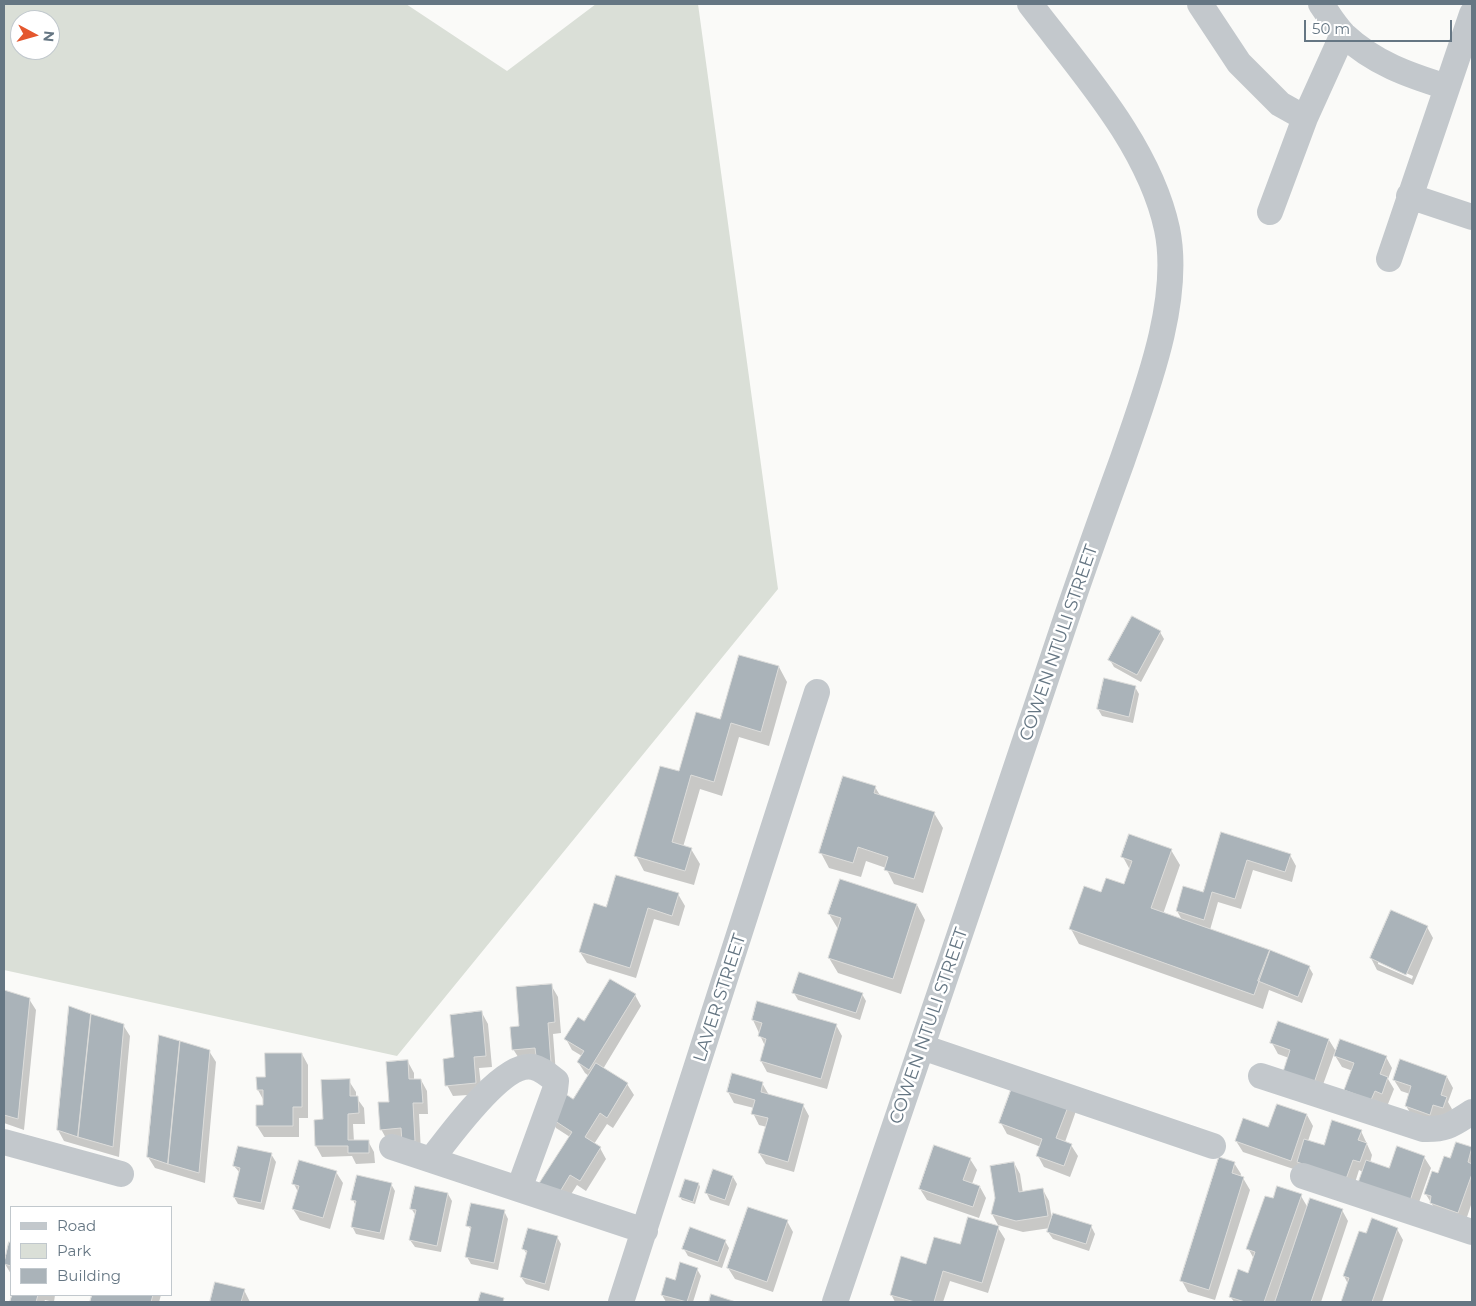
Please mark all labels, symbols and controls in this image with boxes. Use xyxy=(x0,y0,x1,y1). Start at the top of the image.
north arrow xyxy=(10,10,60,60)
scale bar xyxy=(1306,10,1454,42)
text: 50 m xyxy=(1312,19,1350,38)
text: N xyxy=(39,30,58,43)
street label: COWEN NTULI STREET xyxy=(1015,542,1103,744)
street label: COWEN NTULI STREET xyxy=(885,925,973,1127)
street label: LAVER STREET xyxy=(689,931,751,1065)
legend xyxy=(10,1206,172,1296)
text: Road xyxy=(57,1216,96,1235)
text: Park xyxy=(57,1241,91,1260)
text: Building xyxy=(57,1266,121,1285)

